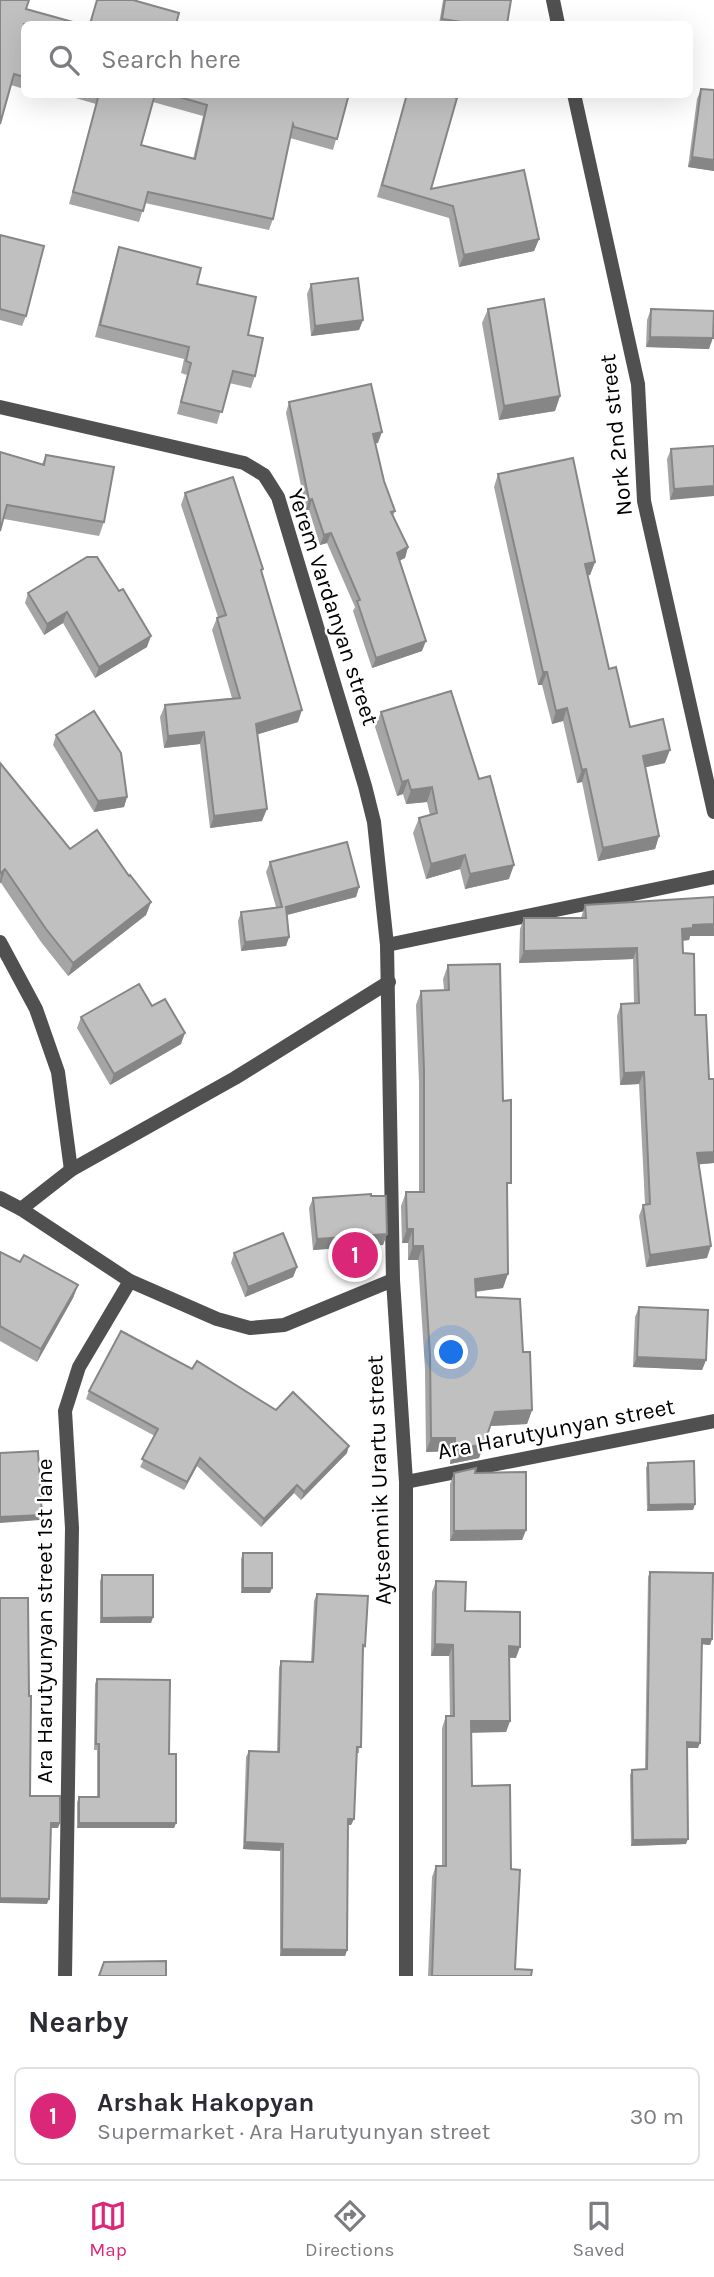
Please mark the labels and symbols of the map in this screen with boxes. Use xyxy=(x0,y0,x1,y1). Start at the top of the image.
street label: Nork 2nd street xyxy=(594,352,638,517)
street label: Yerem Vardanyan street xyxy=(282,485,384,729)
pin: 1 xyxy=(332,1229,378,1281)
your location xyxy=(434,1335,468,1369)
street label: Aytsemnik Urartu street xyxy=(361,1354,397,1605)
street label: Ara Harutyunyan street xyxy=(435,1393,677,1465)
street label: Ara Harutyunyan street 1st lane xyxy=(31,1458,58,1784)

